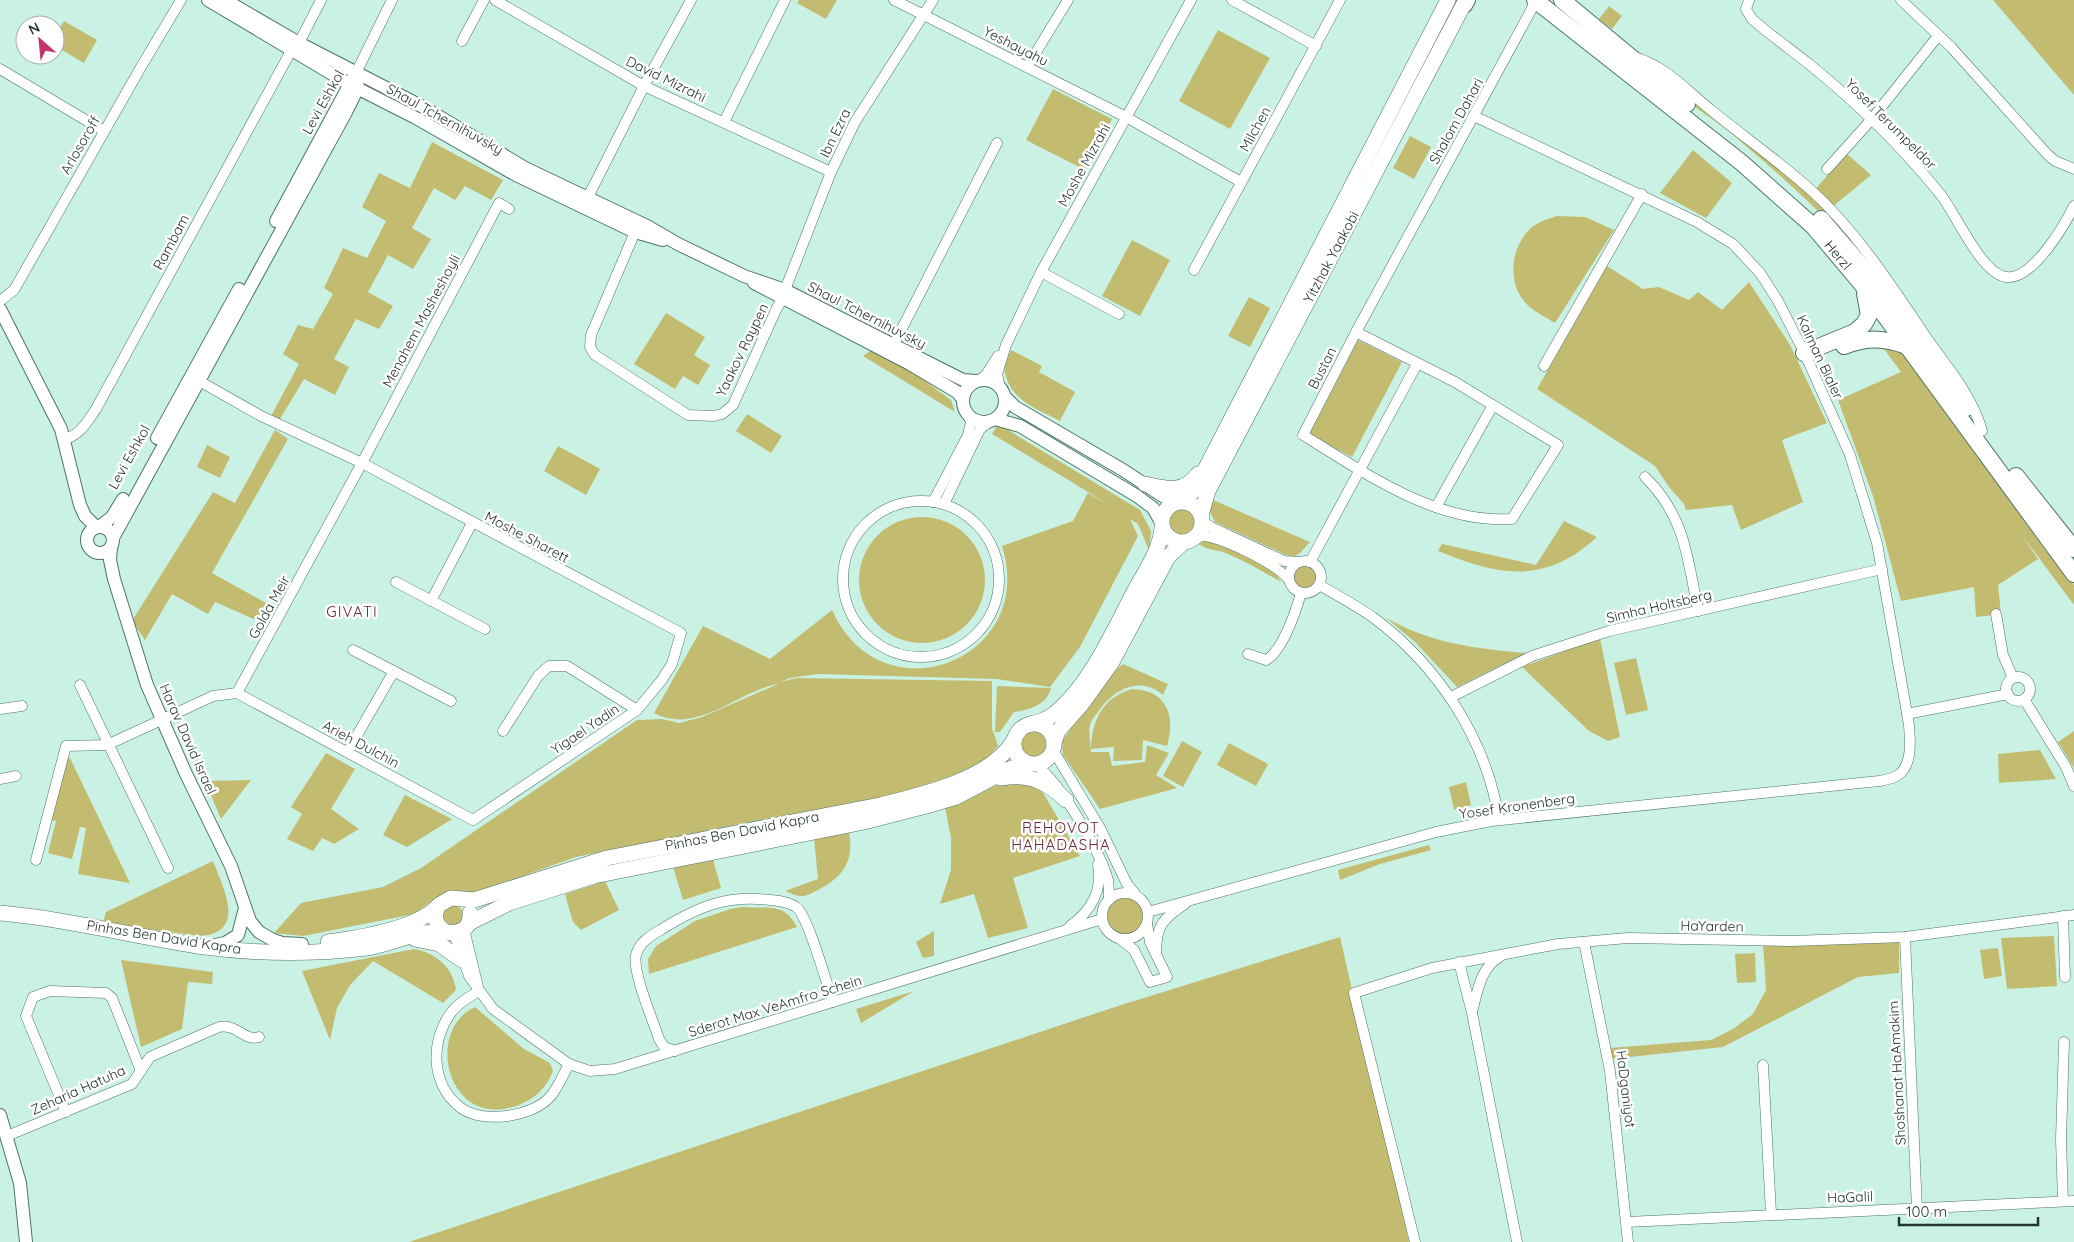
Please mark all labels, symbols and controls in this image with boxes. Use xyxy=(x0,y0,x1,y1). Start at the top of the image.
north arrow xyxy=(15,15,65,65)
text: N xyxy=(25,18,43,39)
street label: Yeshayahu xyxy=(980,22,1052,70)
street label: David Mizrahi xyxy=(623,52,709,106)
street label: Levi Eshkol xyxy=(298,67,348,137)
street label: Shalom Dahari xyxy=(1425,75,1487,167)
street label: Yosef Terumpeldor xyxy=(1842,75,1941,174)
street label: Shaul Tchernihuvsky xyxy=(383,79,507,159)
street label: Milchen xyxy=(1235,103,1275,155)
street label: Ibn Ezra xyxy=(815,106,855,160)
street label: Arlosoroff xyxy=(56,113,104,177)
street label: Moshe Mizrahi xyxy=(1054,120,1114,210)
street label: Yitzhak Yaakobi xyxy=(1299,208,1363,306)
street label: Rambam xyxy=(149,211,193,273)
street label: Herzl xyxy=(1820,236,1856,274)
street label: Menahem Masheshoyli xyxy=(378,251,464,391)
street label: Shaul Tchernihuvsky xyxy=(805,277,929,353)
street label: Yaakov Raypen xyxy=(712,300,772,400)
street label: Kalman Bialer xyxy=(1793,312,1848,403)
street label: Bustan xyxy=(1304,344,1340,392)
street label: Levi Eshkol xyxy=(104,422,154,492)
street label: Moshe Sharett xyxy=(482,507,573,567)
street label: Golda Meir xyxy=(244,572,294,642)
street label: Simha Holtsberg xyxy=(1605,585,1713,627)
district label: GIVATI xyxy=(326,602,378,621)
street label: Harav David Israel xyxy=(156,681,220,797)
street label: Yigael Yadin xyxy=(547,700,623,758)
street label: Arieh Dulchin xyxy=(319,716,403,772)
street label: Yosef Kronenberg xyxy=(1458,789,1576,823)
street label: Pinhas Ben David Kapra xyxy=(664,807,820,855)
district label: REHOVOT HAHADASHA xyxy=(1011,818,1111,854)
street label: Pinhas Ben David Kapra xyxy=(85,916,243,958)
street label: HaYarden xyxy=(1680,916,1744,936)
street label: Sderot Max VeAmfro Schein xyxy=(686,971,864,1041)
street label: Shoshanat HaAmakim xyxy=(1884,1000,1910,1146)
street label: HaDganiyot xyxy=(1612,1049,1640,1129)
street label: Zeharia Hatuha xyxy=(28,1061,128,1119)
street label: HaGalil xyxy=(1827,1187,1873,1207)
scale bar xyxy=(1899,1194,2038,1226)
text: 100 m xyxy=(1906,1202,1947,1221)

